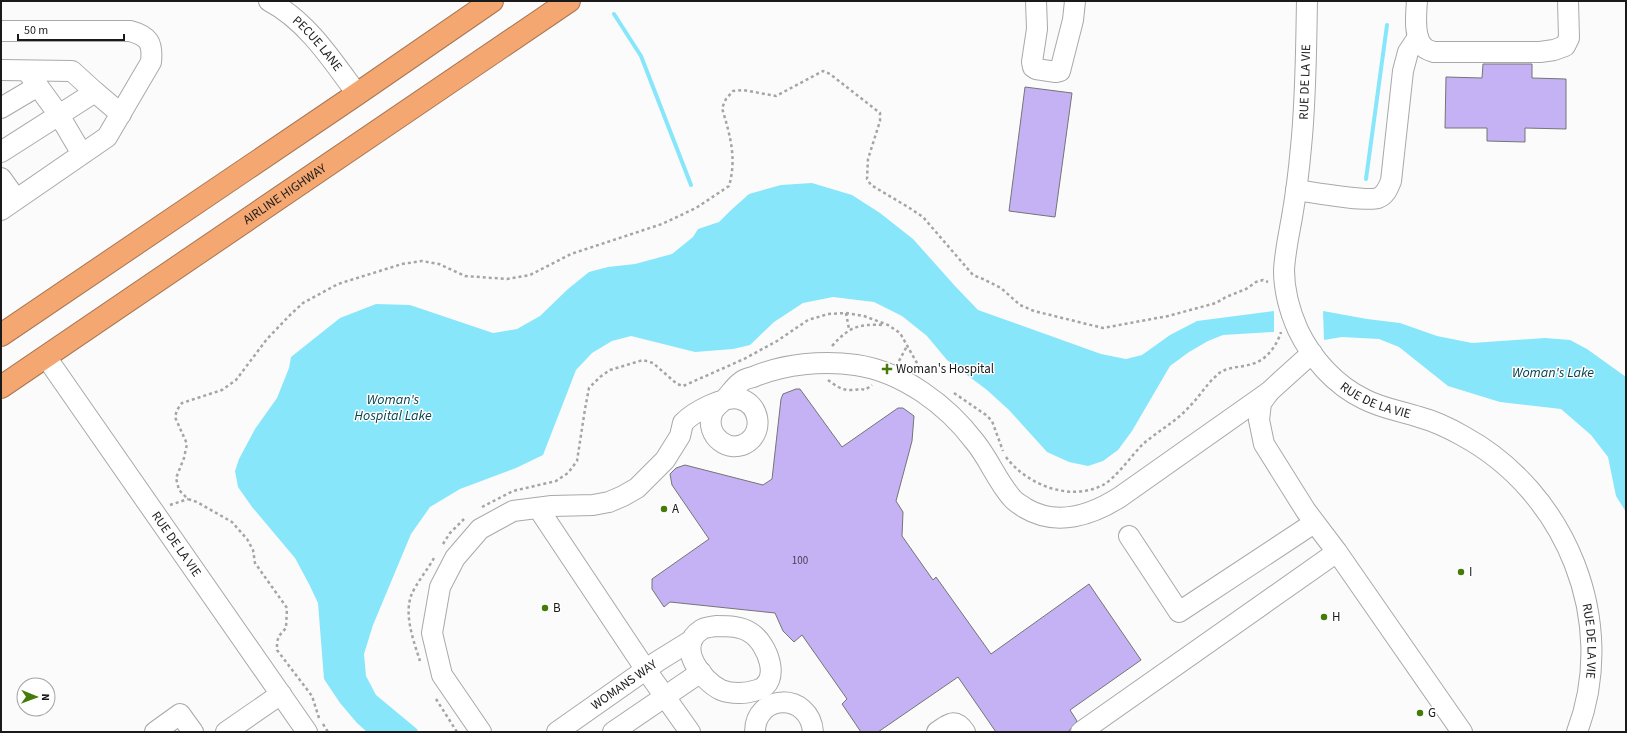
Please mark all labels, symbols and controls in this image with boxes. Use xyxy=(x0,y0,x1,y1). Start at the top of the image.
street label: PECUE LANE xyxy=(289,12,347,75)
scale bar xyxy=(18,16,124,42)
text: 50 m xyxy=(24,22,48,39)
street label: RUE DE LA VIE xyxy=(1295,44,1315,120)
street label: AIRLINE HIGHWAY xyxy=(239,159,331,229)
place label: Woman's Hospital xyxy=(896,360,994,378)
marker: Woman's Hospital xyxy=(881,363,893,375)
water label: Woman's Lake xyxy=(1512,363,1594,383)
street label: RUE DE LA VIE xyxy=(1336,378,1413,423)
water label: Woman's Hospital Lake xyxy=(354,390,432,426)
place label: A xyxy=(672,500,680,518)
marker: A xyxy=(659,504,669,514)
street label: RUE DE LA VIE xyxy=(147,508,205,580)
house number: 100 xyxy=(792,553,808,568)
place label: I xyxy=(1469,563,1472,581)
marker: I xyxy=(1456,567,1466,577)
place label: B xyxy=(553,599,561,617)
street label: RUE DE LA VIE xyxy=(1578,602,1600,680)
marker: B xyxy=(540,603,550,613)
place label: H xyxy=(1332,608,1340,626)
marker: H xyxy=(1319,612,1329,622)
street label: WOMANS WAY xyxy=(588,655,661,714)
north arrow xyxy=(16,677,56,717)
text: N xyxy=(38,693,53,701)
place label: G xyxy=(1428,704,1436,722)
marker: G xyxy=(1415,708,1425,718)

